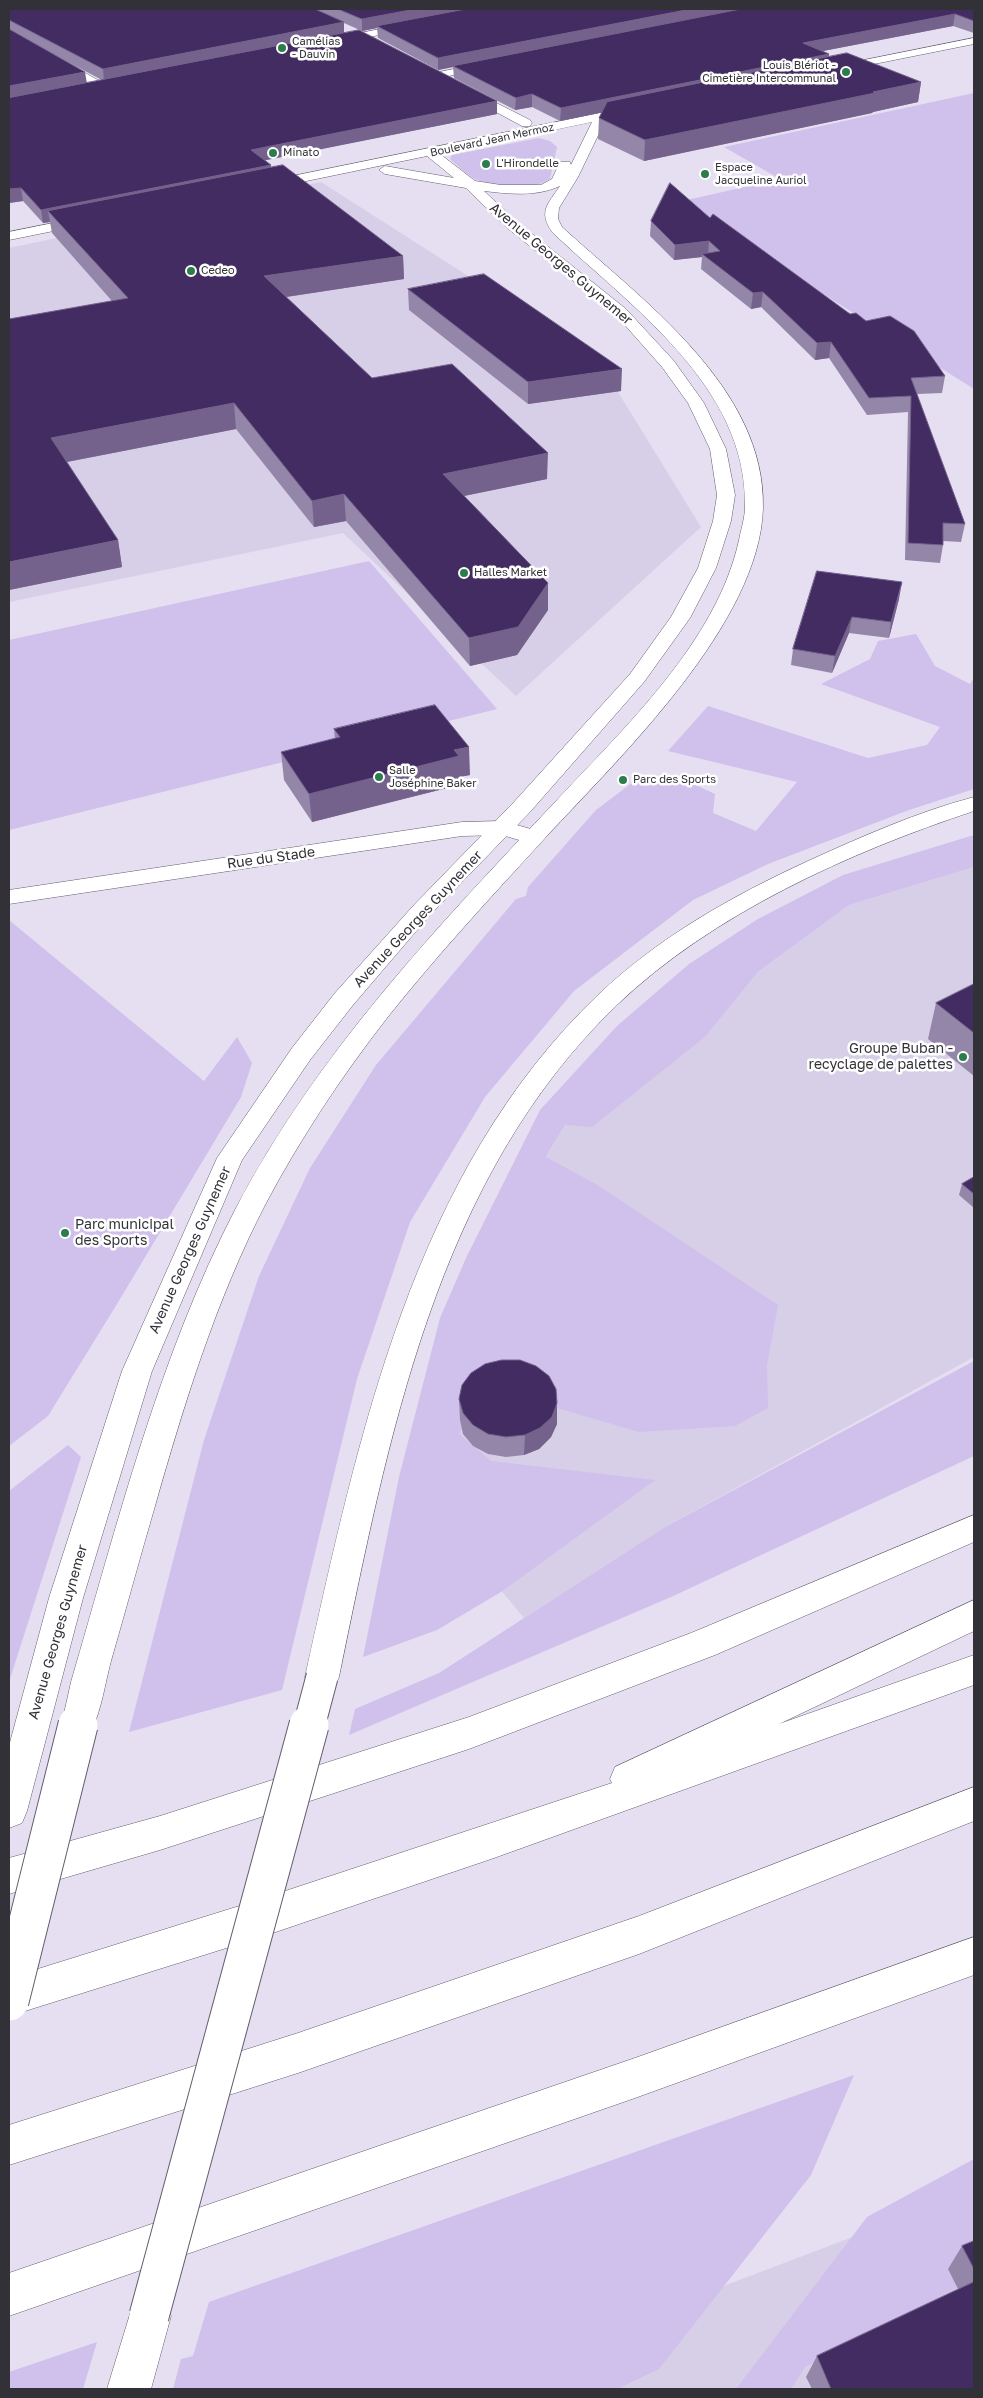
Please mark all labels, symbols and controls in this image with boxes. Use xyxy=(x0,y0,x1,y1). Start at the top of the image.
place label: Camélias - Dauvin xyxy=(292,35,340,61)
marker: Camélias - Dauvin xyxy=(276,42,288,54)
place label: Louis Blériot - Cimetière Intercommunal xyxy=(702,59,836,85)
marker: Louis Blériot - Cimetière Intercommunal xyxy=(840,66,852,78)
street label: Boulevard Jean Mermoz xyxy=(429,120,555,160)
place label: Minato xyxy=(283,146,319,160)
marker: Minato xyxy=(267,147,279,159)
place label: L'Hirondelle xyxy=(496,157,559,171)
marker: L'Hirondelle xyxy=(480,158,492,170)
place label: Espace Jacqueline Auriol xyxy=(715,161,807,187)
marker: Espace Jacqueline Auriol xyxy=(699,168,711,180)
street label: Avenue Georges Guynemer xyxy=(486,199,636,329)
place label: Cedeo xyxy=(201,264,235,278)
marker: Cedeo xyxy=(185,265,197,277)
place label: Halles Market xyxy=(474,566,547,580)
marker: Halles Market xyxy=(458,567,470,579)
place label: Salle Joséphine Baker xyxy=(389,764,477,790)
marker: Salle Joséphine Baker xyxy=(373,771,385,783)
place label: Parc des Sports xyxy=(633,773,716,787)
marker: Parc des Sports xyxy=(617,774,629,786)
street label: Rue du Stade xyxy=(226,844,316,872)
street label: Avenue Georges Guynemer xyxy=(350,847,486,991)
place label: Groupe Buban - recyclage de palettes xyxy=(809,1041,953,1074)
marker: Groupe Buban - recyclage de palettes xyxy=(957,1051,969,1063)
street label: Avenue Georges Guynemer xyxy=(145,1164,235,1336)
place label: Parc municipal des Sports xyxy=(75,1217,174,1250)
marker: Parc municipal des Sports xyxy=(59,1227,71,1239)
street label: Avenue Georges Guynemer xyxy=(25,1543,91,1721)

